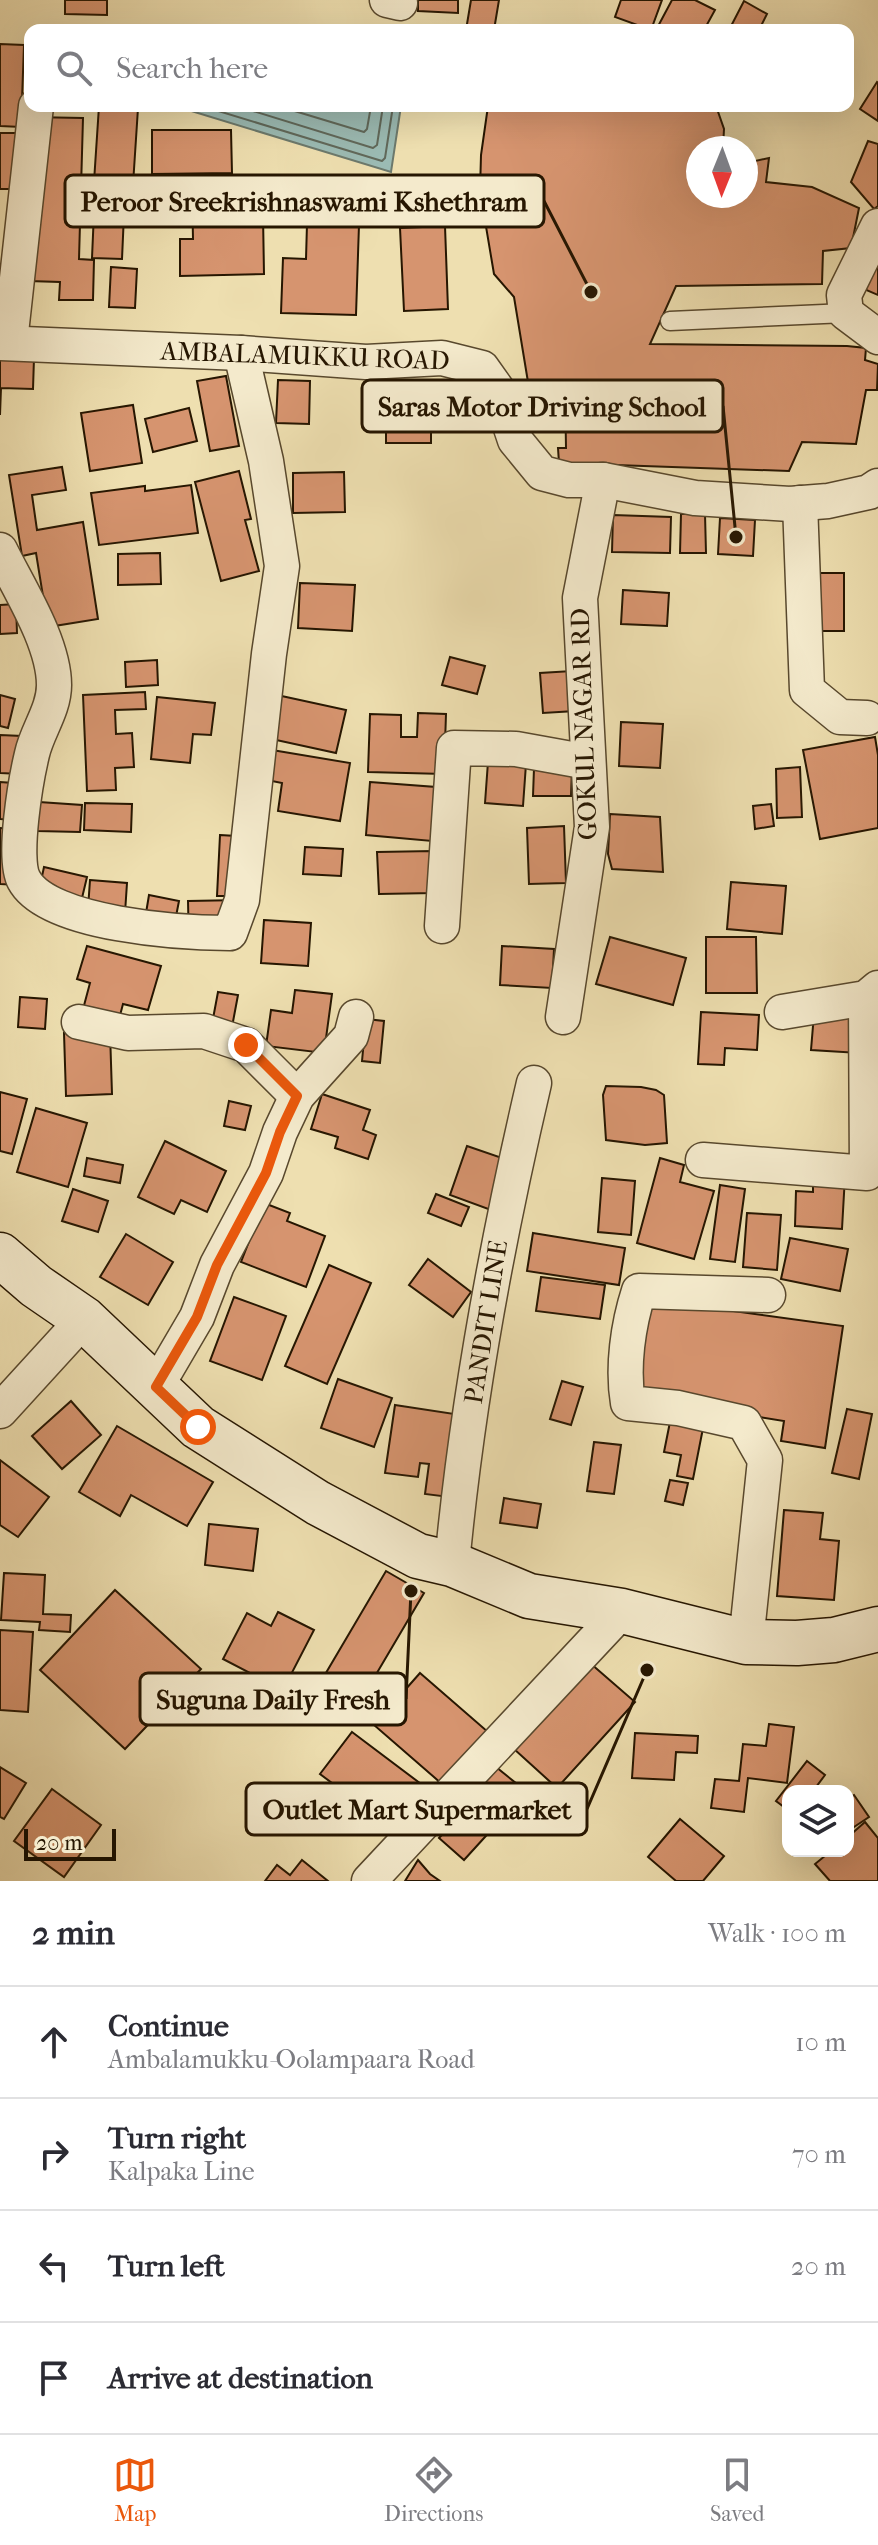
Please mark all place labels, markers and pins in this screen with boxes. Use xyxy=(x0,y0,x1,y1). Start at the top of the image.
callout: Peroor Sreekrishnaswami Kshethram xyxy=(65,175,544,227)
callout: Saras Motor Driving School xyxy=(362,380,723,432)
callout: Suguna Daily Fresh xyxy=(140,1673,406,1725)
callout: Outlet Mart Supermarket xyxy=(246,1783,587,1835)

